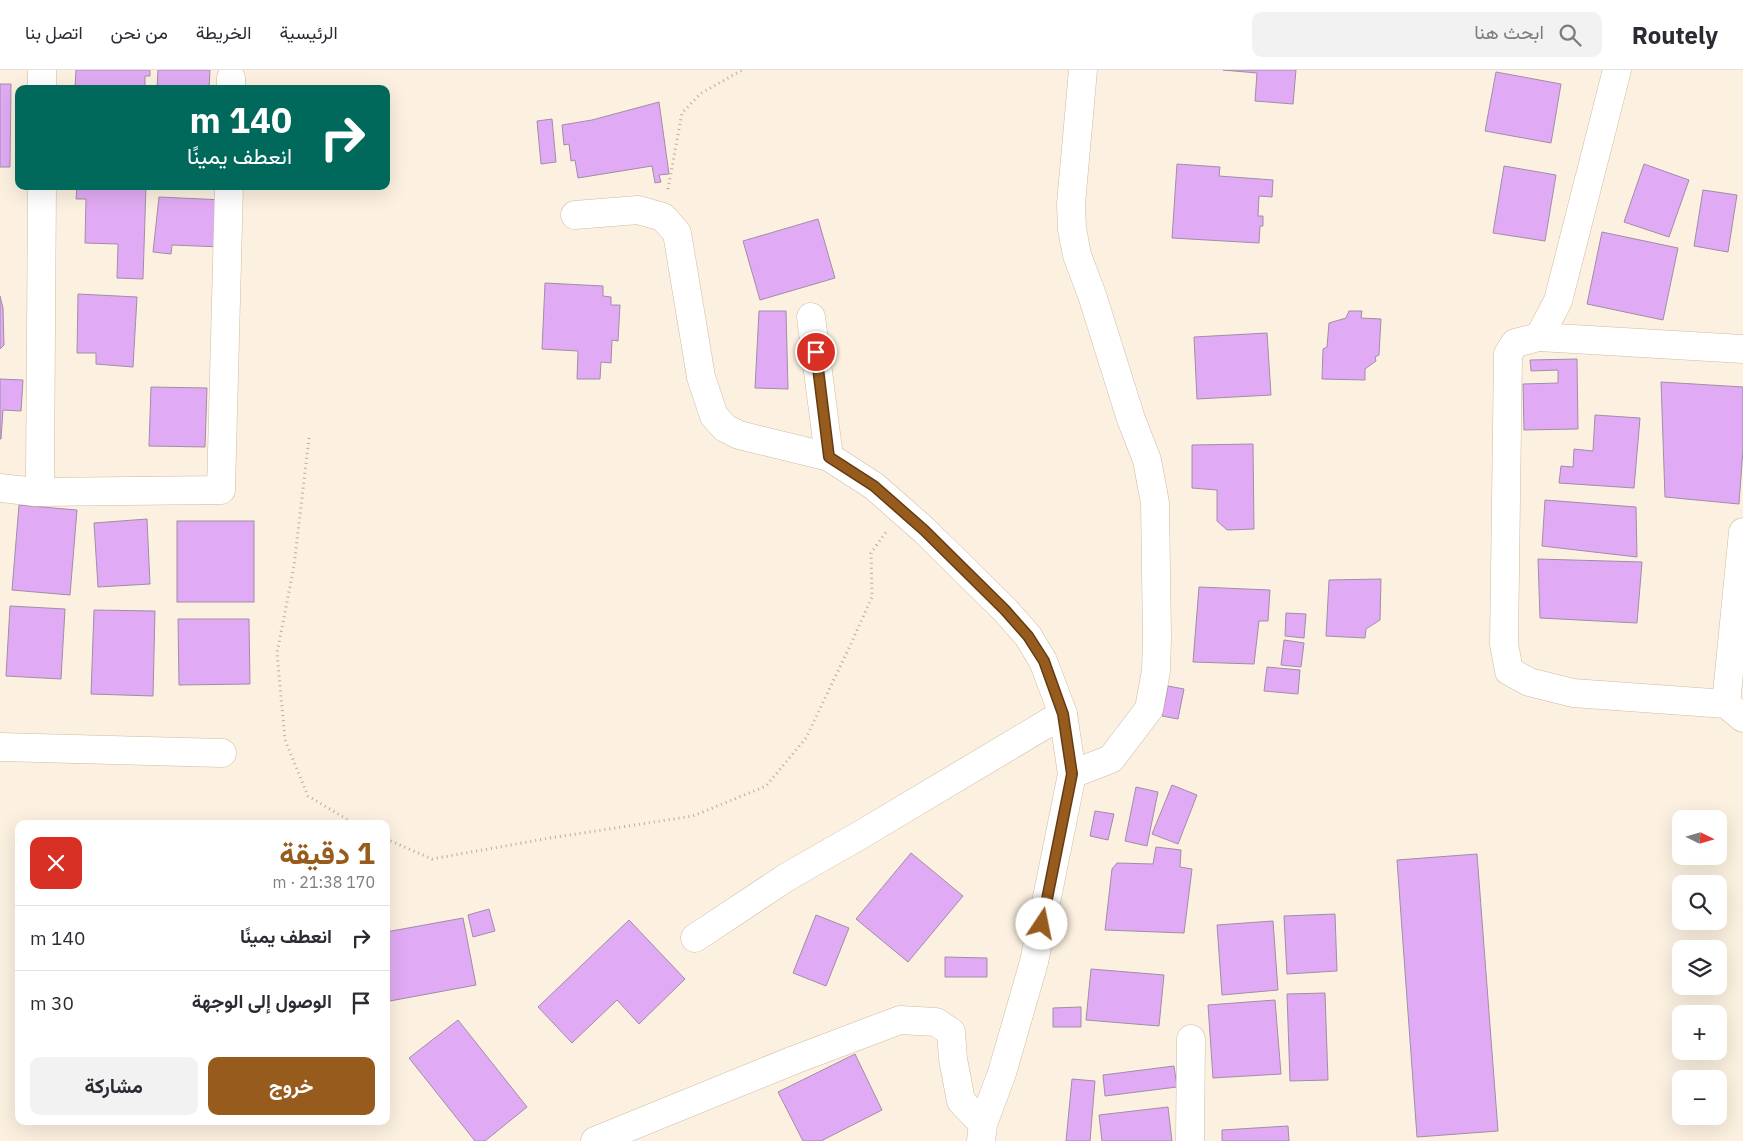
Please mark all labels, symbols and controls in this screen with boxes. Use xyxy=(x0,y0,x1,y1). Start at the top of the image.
search box xyxy=(1252,12,1602,57)
text: Routely xyxy=(1632,19,1718,51)
text: ابحث هنا xyxy=(1474,20,1544,44)
text: اتصل بنا xyxy=(25,21,83,44)
text: من نحن xyxy=(111,21,168,44)
text: الخريطة xyxy=(196,21,251,44)
text: الرئيسية xyxy=(279,21,338,44)
icon: search xyxy=(1556,21,1584,49)
text: 140 m xyxy=(189,97,292,143)
icon: right xyxy=(310,105,375,170)
text: انعطف يمينًا xyxy=(187,141,292,170)
pin xyxy=(795,331,837,373)
icon: arrive xyxy=(802,338,830,366)
north arrow xyxy=(1672,810,1728,865)
map controls xyxy=(1672,810,1727,1125)
text: 1 دقيقة xyxy=(279,833,375,872)
button: close xyxy=(30,837,82,889)
text: 170 m · 21:38 xyxy=(273,872,375,892)
button: search xyxy=(1672,875,1727,930)
position arrow xyxy=(1015,897,1067,949)
text: انعطف يمينًا xyxy=(240,924,332,948)
icon: right xyxy=(347,924,375,952)
text: 140 m xyxy=(30,926,85,950)
button: layers xyxy=(1672,940,1727,995)
text: الوصول إلى الوجهة xyxy=(192,989,332,1013)
icon: arrive xyxy=(347,989,375,1017)
text: 30 m xyxy=(30,991,74,1015)
button: + xyxy=(1672,1005,1727,1060)
button: مشاركة xyxy=(30,1057,198,1115)
button: خروج xyxy=(208,1057,375,1115)
button: − xyxy=(1672,1070,1727,1125)

